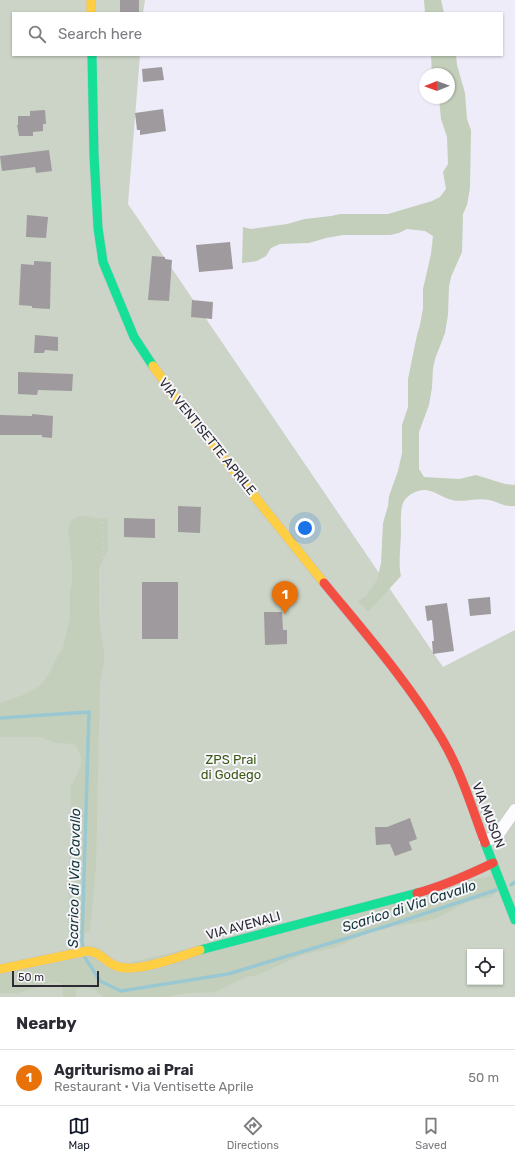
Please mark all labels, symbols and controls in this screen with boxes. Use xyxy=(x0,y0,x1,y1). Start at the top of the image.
search box xyxy=(12,12,503,56)
icon: search xyxy=(26,23,48,45)
text: Search here xyxy=(58,25,142,43)
north arrow xyxy=(419,68,455,104)
street label: VIA VENTISETTE APRILE xyxy=(156,375,259,498)
your location xyxy=(295,518,315,538)
pin: 1 xyxy=(272,581,298,614)
park label: ZPS Prai di Godego xyxy=(201,752,261,783)
street label: VIA MUSON xyxy=(469,780,508,850)
water label: Scarico di Via Cavallo xyxy=(65,808,84,948)
water label: Scarico di Via Cavallo xyxy=(340,877,478,936)
street label: VIA AVENALI xyxy=(204,908,282,943)
map controls xyxy=(467,949,503,985)
button: locate xyxy=(467,949,503,985)
scale bar xyxy=(12,969,99,988)
text: 50 m xyxy=(18,971,44,984)
text: Nearby xyxy=(16,1013,77,1033)
text: Agriturismo ai Prai xyxy=(54,1061,194,1079)
text: 1 xyxy=(26,1070,32,1085)
text: 50 m xyxy=(468,1070,499,1085)
text: Restaurant · Via Ventisette Aprile xyxy=(54,1079,254,1094)
tab: Map xyxy=(68,1115,90,1152)
tab: Directions xyxy=(227,1115,279,1152)
tab: Saved xyxy=(415,1115,447,1152)

